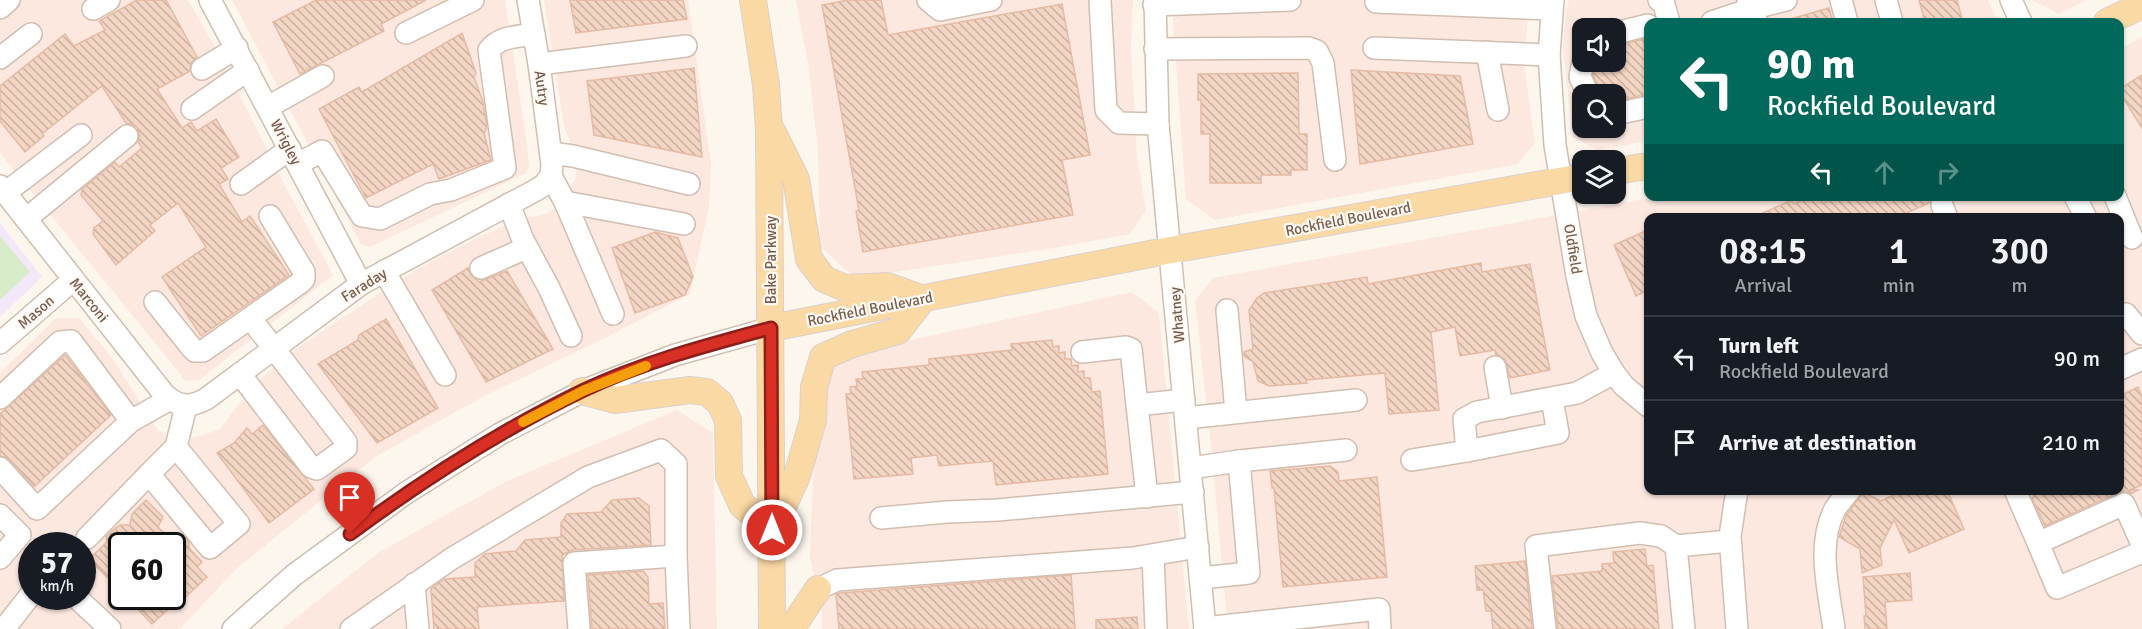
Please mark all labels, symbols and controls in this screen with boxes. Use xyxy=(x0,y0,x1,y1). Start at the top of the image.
map controls xyxy=(1572,18,1626,204)
button: sound xyxy=(1572,18,1626,72)
text: 90 m xyxy=(1767,39,1856,90)
icon: left xyxy=(1668,42,1746,120)
street label: Autry xyxy=(531,69,553,107)
button: search xyxy=(1572,84,1626,138)
text: Rockfield Boulevard xyxy=(1767,90,1996,123)
street label: Wrigley xyxy=(267,116,305,168)
button: layers xyxy=(1572,150,1626,204)
icon: left xyxy=(1805,156,1838,189)
icon: ahead xyxy=(1868,156,1901,189)
icon: right xyxy=(1931,156,1964,189)
street label: Rockfield Boulevard xyxy=(1284,198,1412,240)
street label: Bake Parkway xyxy=(762,216,780,304)
street label: Oldfield xyxy=(1560,223,1586,275)
text: 08:15 xyxy=(1719,229,1807,274)
text: 1 xyxy=(1889,229,1909,274)
text: 300 xyxy=(1990,229,2049,274)
street label: Faraday xyxy=(338,264,390,306)
text: Arrival xyxy=(1735,273,1792,298)
text: min xyxy=(1883,273,1915,298)
text: m xyxy=(2011,273,2027,298)
street label: Marconi xyxy=(66,274,112,326)
street label: Whatney xyxy=(1166,286,1188,344)
street label: Rockfield Boulevard xyxy=(806,288,934,330)
street label: Mason xyxy=(14,291,58,333)
text: Turn left xyxy=(1719,332,1799,359)
icon: left xyxy=(1668,342,1701,375)
text: 90 m xyxy=(2054,345,2100,372)
text: Rockfield Boulevard xyxy=(1719,359,1889,384)
icon: arrive xyxy=(1668,426,1701,459)
text: Arrive at destination xyxy=(1719,429,1916,456)
text: 210 m xyxy=(2042,429,2100,456)
pin xyxy=(324,472,375,534)
icon: arrive xyxy=(333,481,366,514)
position arrow xyxy=(740,498,804,562)
speed limit sign: 60 xyxy=(108,532,186,610)
text: 57 xyxy=(41,545,73,582)
text: km/h xyxy=(40,577,74,595)

